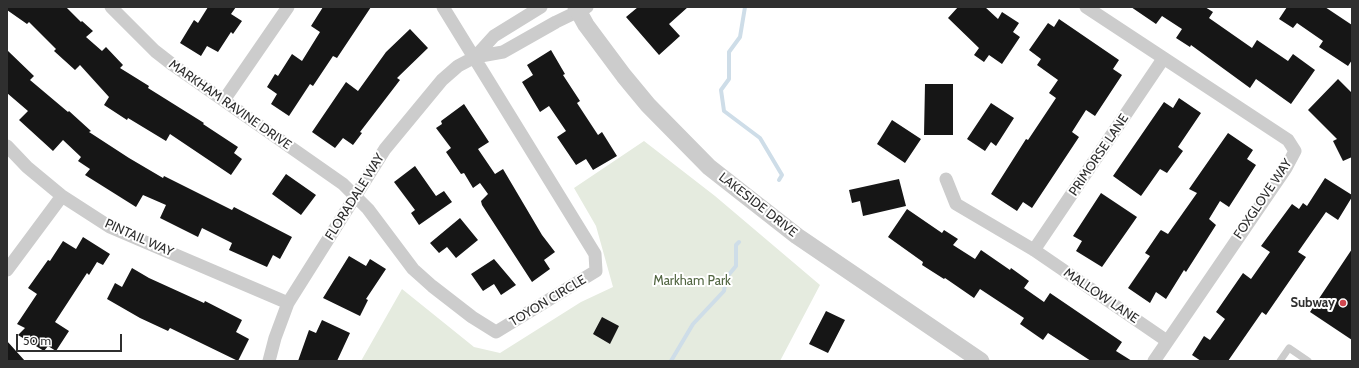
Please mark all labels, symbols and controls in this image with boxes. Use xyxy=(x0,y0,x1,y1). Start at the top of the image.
street label: MARKHAM RAVINE DRIVE xyxy=(166,57,294,153)
street label: PRIMORSE LANE xyxy=(1066,111,1132,199)
street label: FLORADALE WAY xyxy=(322,151,388,243)
street label: FOXGLOVE WAY xyxy=(1231,156,1295,242)
street label: LAKESIDE DRIVE xyxy=(716,170,800,240)
street label: PINTAIL WAY xyxy=(102,216,176,260)
street label: MALLOW LANE xyxy=(1060,265,1142,327)
street label: TOYON CIRCLE xyxy=(507,272,589,330)
park label: Markham Park xyxy=(653,273,731,289)
place label: Subway xyxy=(1290,295,1335,311)
marker: Subway xyxy=(1338,298,1348,308)
scale bar xyxy=(18,326,124,352)
text: 50 m xyxy=(23,333,51,348)

